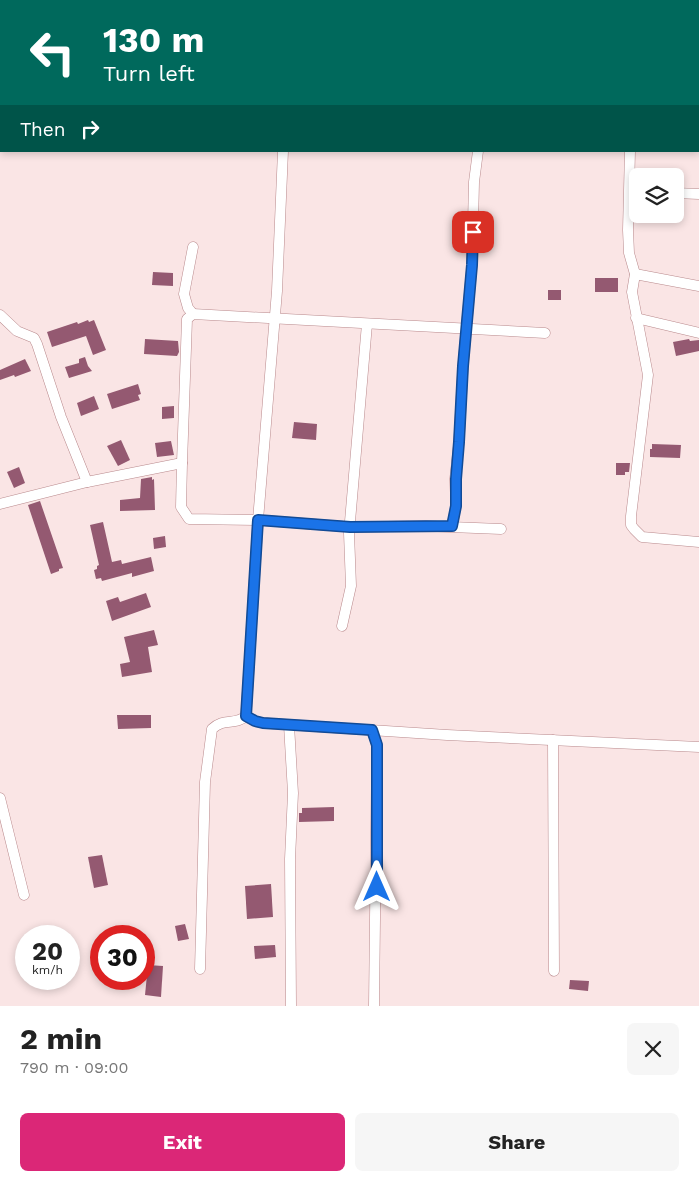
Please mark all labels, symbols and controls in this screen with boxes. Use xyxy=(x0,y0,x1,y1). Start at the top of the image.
text: 130 m xyxy=(103,19,204,61)
icon: left xyxy=(20,20,85,85)
text: Turn left xyxy=(103,61,195,86)
icon: right xyxy=(76,115,104,143)
text: Then xyxy=(20,118,66,141)
map controls xyxy=(629,168,684,223)
button: layers xyxy=(629,168,684,223)
pin xyxy=(452,211,494,253)
icon: arrive xyxy=(459,218,487,246)
position arrow xyxy=(350,860,402,912)
speed limit sign: 30 xyxy=(90,925,155,990)
text: 20 xyxy=(32,937,63,966)
text: km/h xyxy=(32,963,63,977)
text: 2 min xyxy=(20,1021,102,1056)
button: close xyxy=(627,1023,679,1075)
text: 790 m · 09:00 xyxy=(20,1058,129,1077)
button: Exit xyxy=(20,1113,345,1171)
button: Share xyxy=(355,1113,679,1171)

